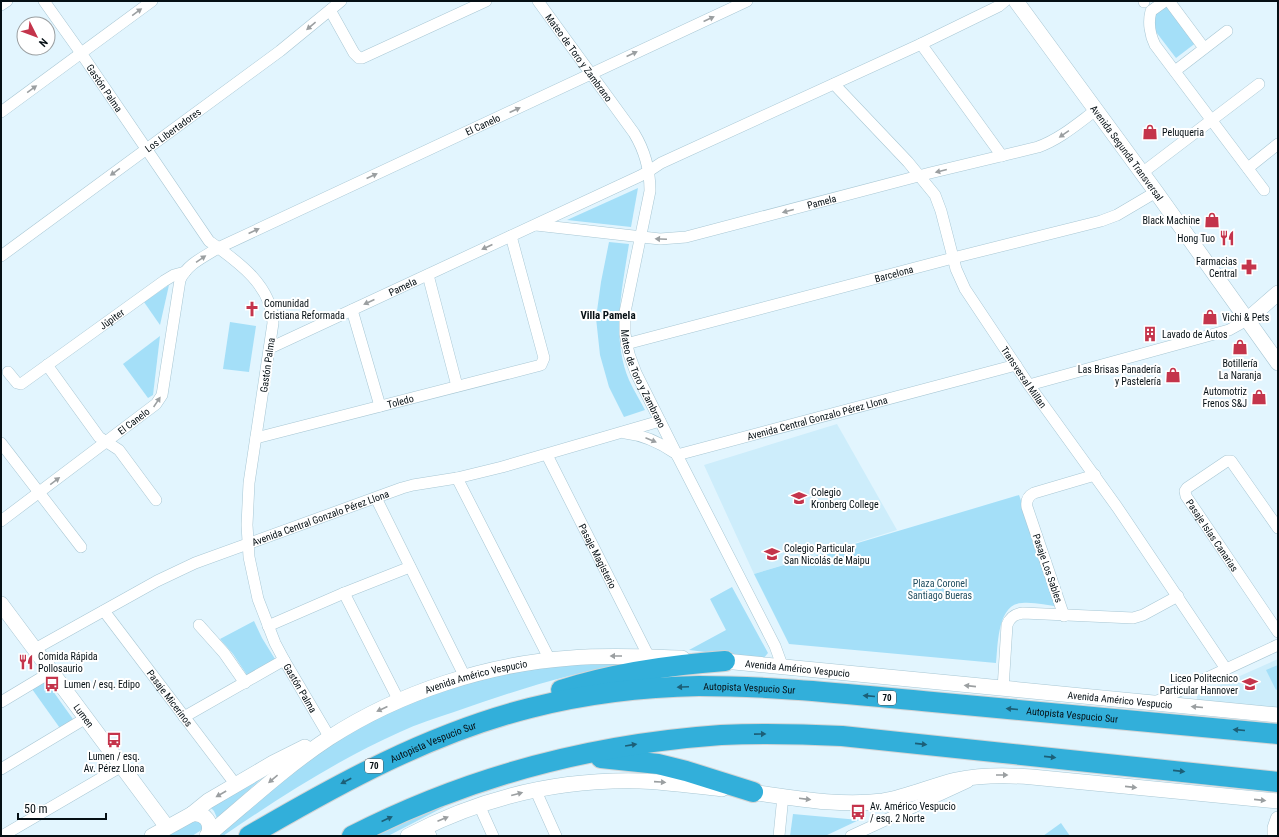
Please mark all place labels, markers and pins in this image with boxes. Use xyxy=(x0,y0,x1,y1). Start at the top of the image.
shop icon: Peluqueria xyxy=(1141,123,1159,141)
place label: Peluqueria xyxy=(1162,127,1204,138)
shop icon: Black Machine xyxy=(1203,211,1221,229)
place label: Black Machine xyxy=(1142,215,1200,226)
restaurant icon: Hong Tuo xyxy=(1218,229,1236,247)
place label: Hong Tuo xyxy=(1177,233,1215,244)
place label: Farmacias Central xyxy=(1196,256,1237,279)
pharmacy icon: Farmacias Central xyxy=(1240,258,1258,276)
place label: Comunidad Cristiana Reformada xyxy=(264,298,345,321)
church icon: Comunidad Cristiana Reformada xyxy=(243,300,261,318)
shop icon: Vichi & Pets xyxy=(1201,308,1219,326)
place label: Vichi & Pets xyxy=(1222,312,1270,323)
building icon: Lavado de Autos xyxy=(1141,325,1159,343)
place label: Lavado de Autos xyxy=(1162,329,1228,340)
shop icon: Botillería La Naranja xyxy=(1231,338,1249,356)
place label: Botillería La Naranja xyxy=(1219,358,1261,381)
place label: Las Brisas Panadería y Pastelería xyxy=(1078,364,1161,387)
shop icon: Las Brisas Panadería y Pastelería xyxy=(1164,366,1182,384)
place label: Automotriz Frenos S&J xyxy=(1202,386,1247,409)
shop icon: Automotriz Frenos S&J xyxy=(1250,388,1268,406)
place label: Colegio Kronberg College xyxy=(811,487,879,510)
school or university icon: Colegio Kronberg College xyxy=(790,489,808,507)
place label: Colegio Particular San Nicolás de Maipu xyxy=(784,543,870,566)
school or university icon: Colegio Particular San Nicolás de Maipu xyxy=(763,545,781,563)
place label: Comida Rápida Pollosaurio xyxy=(38,651,98,674)
restaurant icon: Comida Rápida Pollosaurio xyxy=(17,653,35,671)
place label: Liceo Politecnico Particular Hannover xyxy=(1160,673,1238,696)
bus stop icon: Lumen / esq. Edipo xyxy=(43,675,61,693)
school or university icon: Liceo Politecnico Particular Hannover xyxy=(1241,675,1259,693)
place label: Lumen / esq. Edipo xyxy=(64,679,140,690)
bus stop icon: Lumen / esq. Av. Pérez Llona xyxy=(105,731,123,749)
place label: Lumen / esq. Av. Pérez Llona xyxy=(84,751,144,774)
place label: Av. Américo Vespucio / esq. 2 Norte xyxy=(870,801,956,824)
bus stop icon: Av. Américo Vespucio / esq. 2 Norte xyxy=(849,803,867,821)

